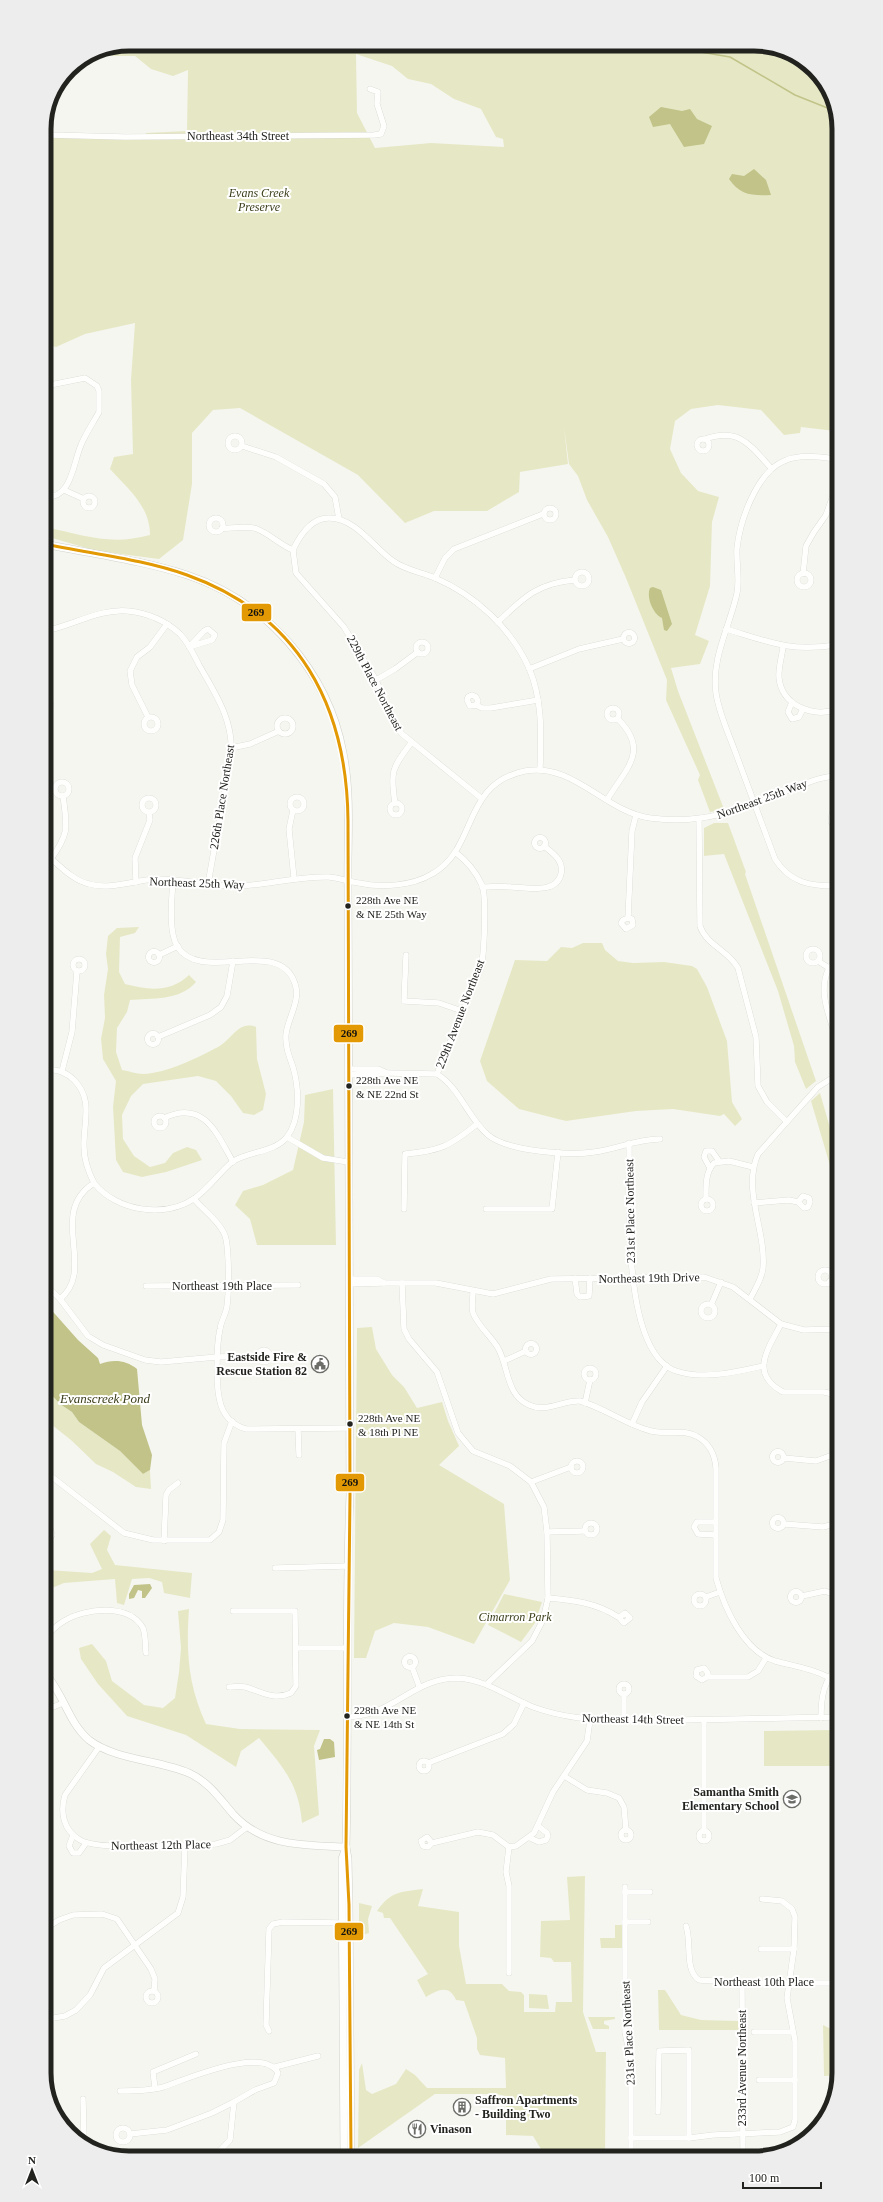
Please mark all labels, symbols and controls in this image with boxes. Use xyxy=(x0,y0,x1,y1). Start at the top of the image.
street label: Northeast 34th Street xyxy=(187,129,290,143)
park label: Evans Creek Preserve xyxy=(228,186,290,214)
line badge: 269 xyxy=(241,603,272,622)
text: 269 xyxy=(248,606,265,618)
street label: 229th Place Northeast xyxy=(344,633,406,734)
street label: 226th Place Northeast xyxy=(207,743,237,850)
street label: Northeast 25th Way xyxy=(715,776,809,822)
street label: Northeast 25th Way xyxy=(149,874,245,892)
place label: 228th Ave NE & NE 25th Way xyxy=(356,894,427,920)
marker: 228th Ave NE & NE 25th Way xyxy=(343,901,353,911)
street label: 229th Avenue Northeast xyxy=(433,957,488,1071)
line badge: 269 xyxy=(333,1024,364,1043)
text: 269 xyxy=(341,1027,358,1039)
place label: 228th Ave NE & NE 22nd St xyxy=(356,1074,419,1100)
marker: 228th Ave NE & NE 22nd St xyxy=(344,1081,354,1091)
street label: 231st Place Northeast xyxy=(622,1158,638,1263)
street label: Northeast 19th Drive xyxy=(598,1270,700,1286)
street label: Northeast 19th Place xyxy=(172,1279,272,1293)
place label: Eastside Fire & Rescue Station 82 xyxy=(216,1350,307,1378)
public building icon: Eastside Fire & Rescue Station 82 xyxy=(310,1354,330,1374)
water label: Evanscreek Pond xyxy=(59,1391,151,1406)
place label: 228th Ave NE & 18th Pl NE xyxy=(358,1412,420,1438)
marker: 228th Ave NE & 18th Pl NE xyxy=(345,1419,355,1429)
line badge: 269 xyxy=(335,1473,365,1492)
text: 269 xyxy=(342,1476,359,1488)
park label: Cimarron Park xyxy=(478,1610,552,1624)
place label: 228th Ave NE & NE 14th St xyxy=(354,1704,416,1730)
marker: 228th Ave NE & NE 14th St xyxy=(342,1711,352,1721)
street label: Northeast 14th Street xyxy=(582,1711,685,1727)
place label: Samantha Smith Elementary School xyxy=(682,1785,780,1813)
school or university icon: Samantha Smith Elementary School xyxy=(782,1789,802,1809)
street label: Northeast 12th Place xyxy=(111,1837,211,1853)
line badge: 269 xyxy=(334,1922,364,1941)
text: 269 xyxy=(341,1925,358,1937)
street label: Northeast 10th Place xyxy=(714,1975,814,1989)
street label: 231st Place Northeast xyxy=(618,1980,638,2086)
street label: 233rd Avenue Northeast xyxy=(735,2009,749,2126)
place label: Saffron Apartments - Building Two xyxy=(475,2093,577,2121)
building icon: Saffron Apartments - Building Two xyxy=(452,2097,472,2117)
restaurant icon: Vinason xyxy=(407,2119,427,2139)
place label: Vinason xyxy=(430,2122,472,2136)
north arrow xyxy=(12,2150,52,2190)
text: N xyxy=(28,2154,36,2166)
scale bar xyxy=(743,2164,821,2190)
text: 100 m xyxy=(749,2171,780,2185)

